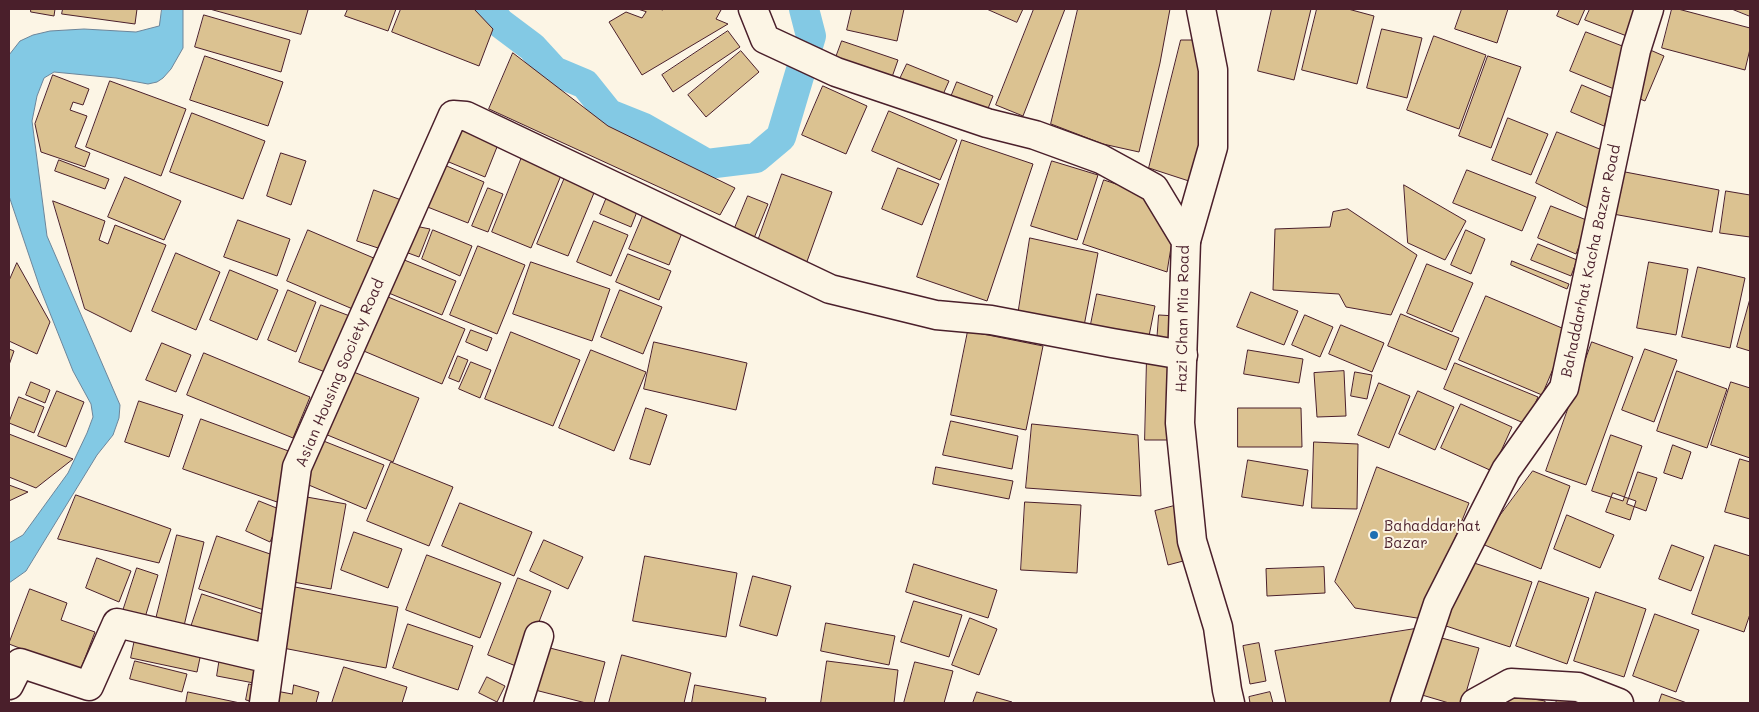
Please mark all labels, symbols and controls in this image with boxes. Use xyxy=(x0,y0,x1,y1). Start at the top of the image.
street label: Bahaddarhat Kacha Bazar Road xyxy=(1558,143,1624,379)
street label: Hazi Chan Mia Road xyxy=(1173,245,1193,393)
street label: Asian Housing Society Road xyxy=(292,276,388,470)
place label: Bahaddarhat Bazar xyxy=(1384,517,1481,552)
marker: Bahaddarhat Bazar xyxy=(1368,529,1380,541)

